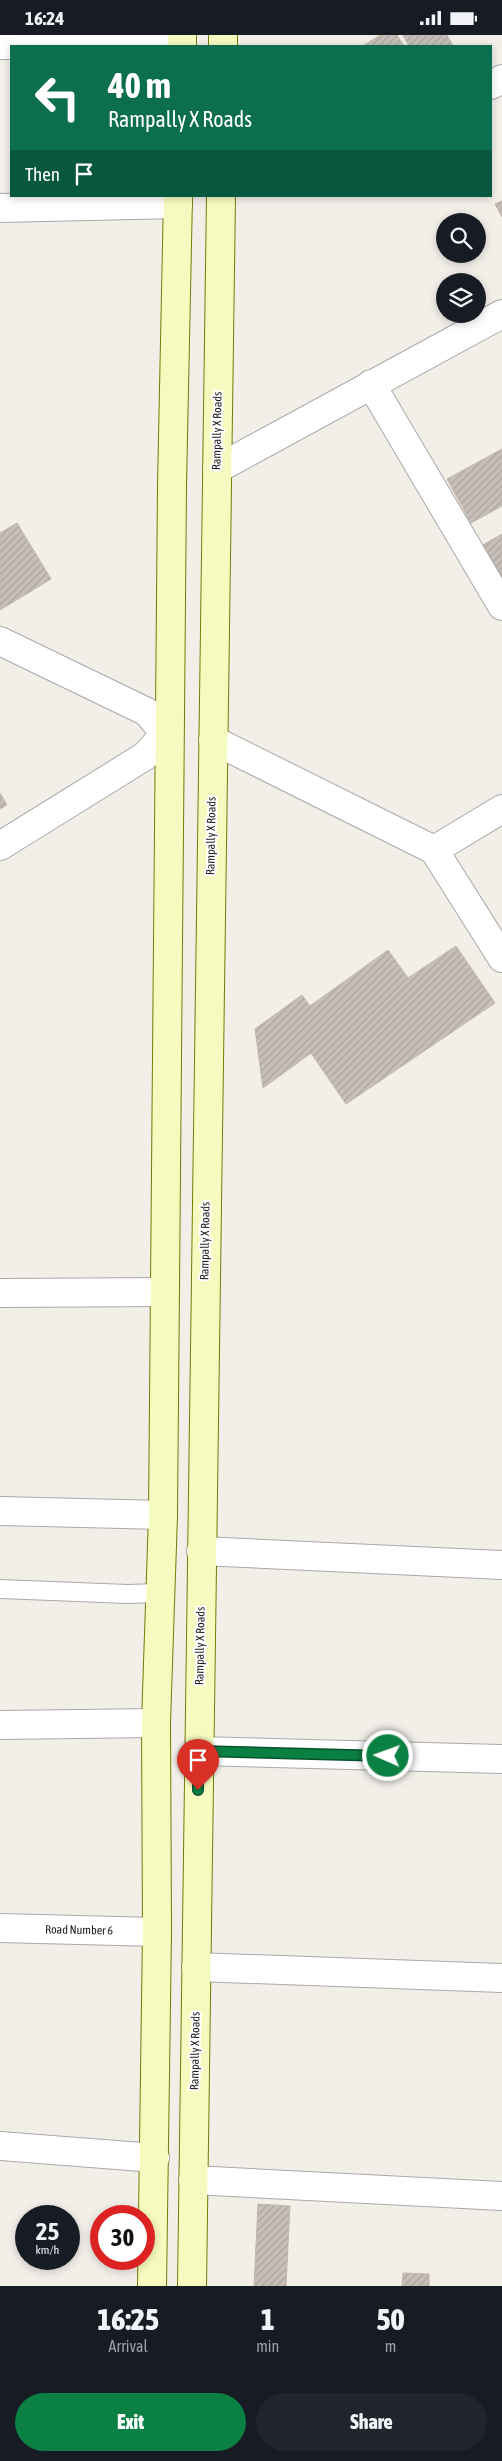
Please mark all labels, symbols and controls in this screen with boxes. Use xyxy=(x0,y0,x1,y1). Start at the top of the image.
text: 16:24 xyxy=(25,7,64,29)
icon: left xyxy=(25,65,90,130)
text: 40 m xyxy=(108,65,171,105)
text: Rampally X Roads xyxy=(108,106,252,132)
icon: arrive xyxy=(70,160,98,188)
text: Then xyxy=(25,163,60,185)
map controls xyxy=(436,213,486,323)
button: search xyxy=(436,213,486,263)
button: layers xyxy=(436,273,486,323)
street label: Rampally X Roads xyxy=(209,392,225,470)
street label: Rampally X Roads xyxy=(203,797,219,875)
street label: Rampally X Roads xyxy=(197,1202,213,1280)
street label: Rampally X Roads xyxy=(192,1607,208,1685)
position arrow xyxy=(361,1729,413,1781)
pin xyxy=(177,1739,219,1790)
icon: arrive xyxy=(184,1746,212,1774)
street label: Road Number 6 xyxy=(45,1922,113,1938)
street label: Rampally X Roads xyxy=(187,2012,203,2090)
speed limit sign: 30 xyxy=(90,2205,155,2270)
text: 25 xyxy=(36,2217,59,2245)
text: km/h xyxy=(36,2243,59,2257)
text: 16:25 xyxy=(97,2302,159,2336)
text: 1 xyxy=(261,2302,275,2336)
text: 50 xyxy=(377,2302,405,2336)
text: Arrival xyxy=(109,2337,148,2355)
text: min xyxy=(256,2337,279,2355)
text: m xyxy=(385,2337,396,2355)
button: Exit xyxy=(15,2393,246,2451)
button: Share xyxy=(256,2393,487,2451)

